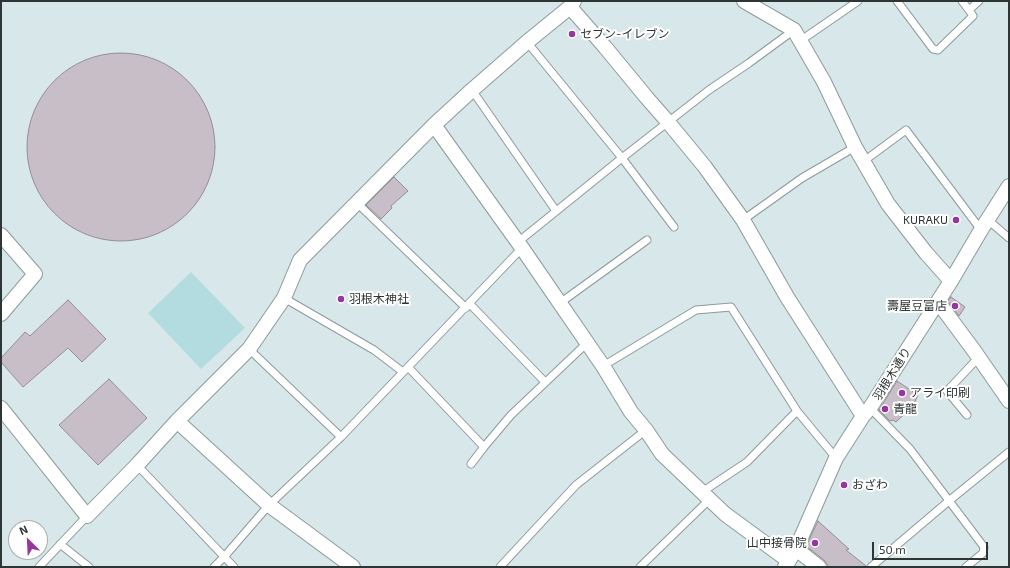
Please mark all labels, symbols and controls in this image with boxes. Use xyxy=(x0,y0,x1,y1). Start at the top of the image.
place label: セブン-イレブン xyxy=(580,27,669,41)
marker: セブン-イレブン xyxy=(567,29,577,39)
place label: KURAKU xyxy=(903,213,948,227)
marker: KURAKU xyxy=(951,215,961,225)
place label: 羽根木神社 xyxy=(349,292,409,306)
marker: 羽根木神社 xyxy=(336,294,346,304)
place label: 壽屋豆富店 xyxy=(887,299,947,313)
marker: 壽屋豆富店 xyxy=(950,301,960,311)
street label: 羽根木通り xyxy=(870,345,914,403)
place label: アライ印刷 xyxy=(910,386,970,400)
marker: アライ印刷 xyxy=(897,388,907,398)
place label: 青龍 xyxy=(893,402,917,416)
marker: 青龍 xyxy=(880,404,890,414)
place label: おざわ xyxy=(852,478,888,492)
marker: おざわ xyxy=(839,480,849,490)
north arrow xyxy=(8,520,48,560)
text: N xyxy=(17,522,30,537)
scale bar xyxy=(874,534,990,560)
place label: 山中接骨院 xyxy=(747,536,807,550)
marker: 山中接骨院 xyxy=(810,538,820,548)
text: 50 m xyxy=(879,542,906,556)

